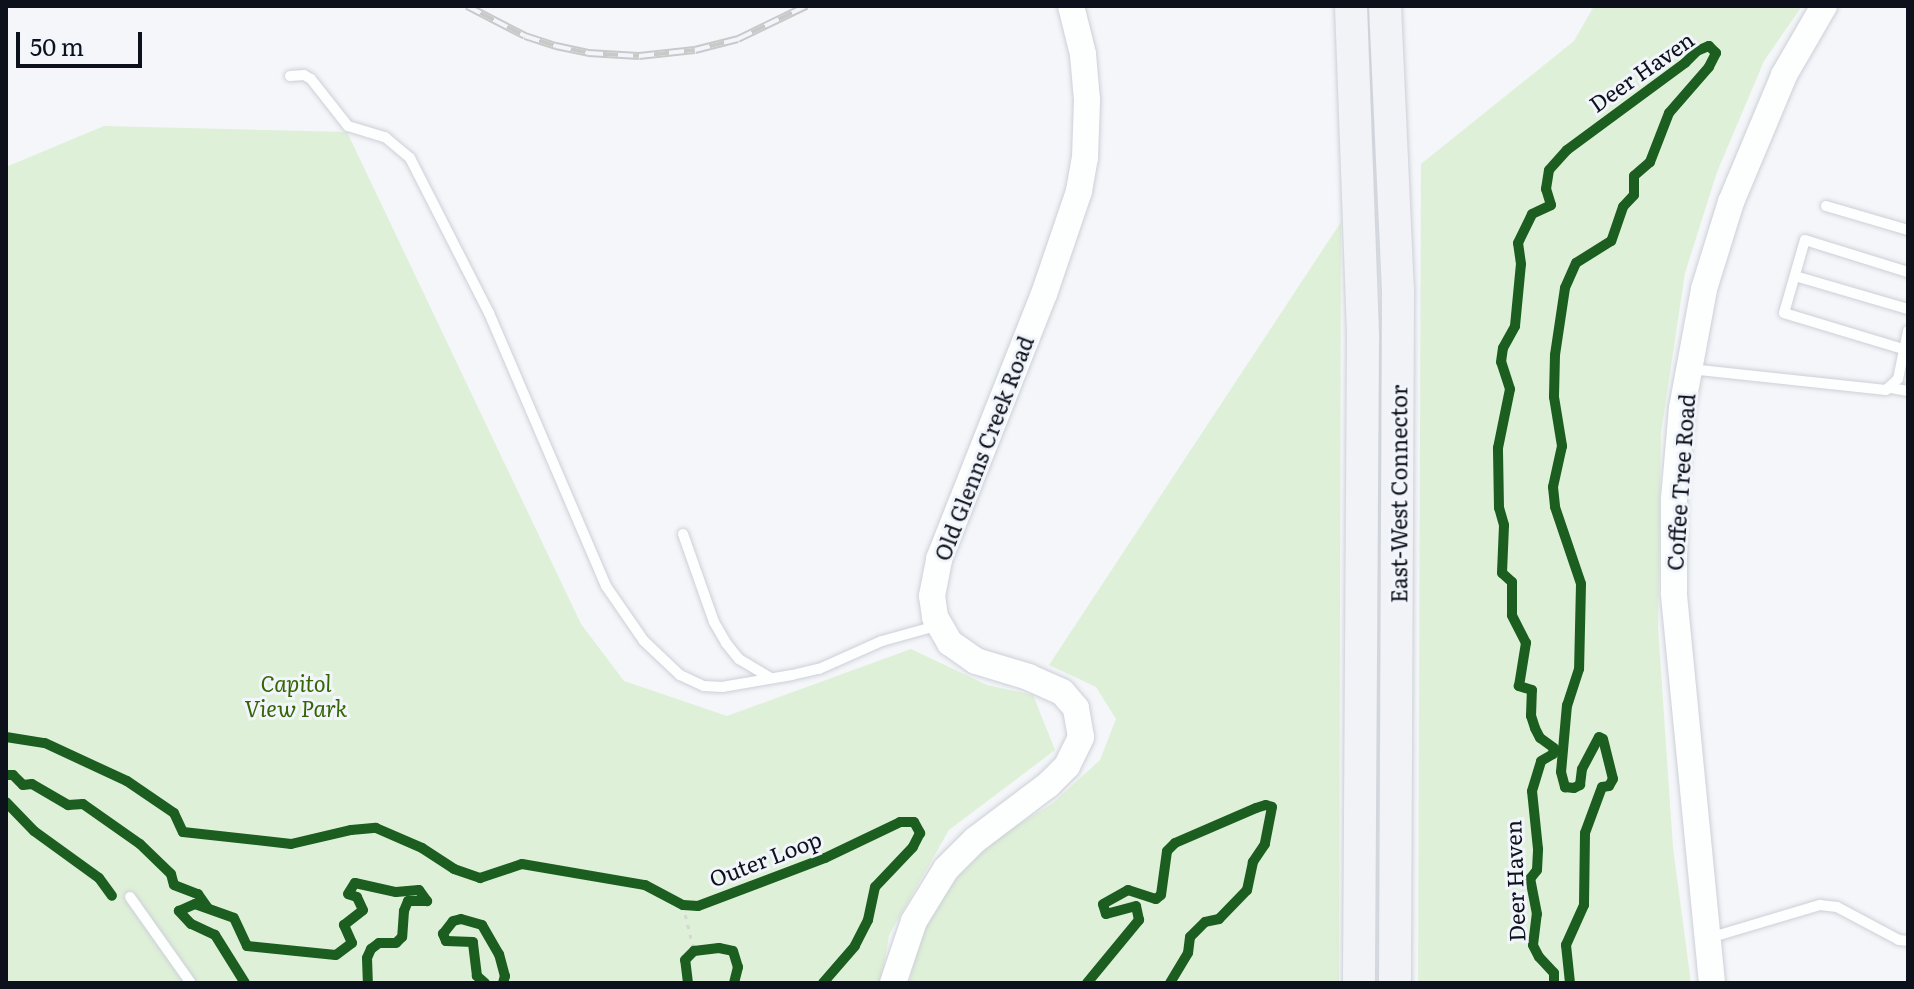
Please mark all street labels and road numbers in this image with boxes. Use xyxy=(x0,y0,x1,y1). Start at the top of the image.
street label: Deer Haven xyxy=(1583,25,1699,117)
street label: Old Glenns Creek Road xyxy=(928,332,1038,564)
street label: East-West Connector xyxy=(1385,385,1411,603)
street label: Coffee Tree Road xyxy=(1661,393,1699,571)
street label: Deer Haven xyxy=(1499,820,1529,942)
street label: Outer Loop xyxy=(705,825,825,891)

